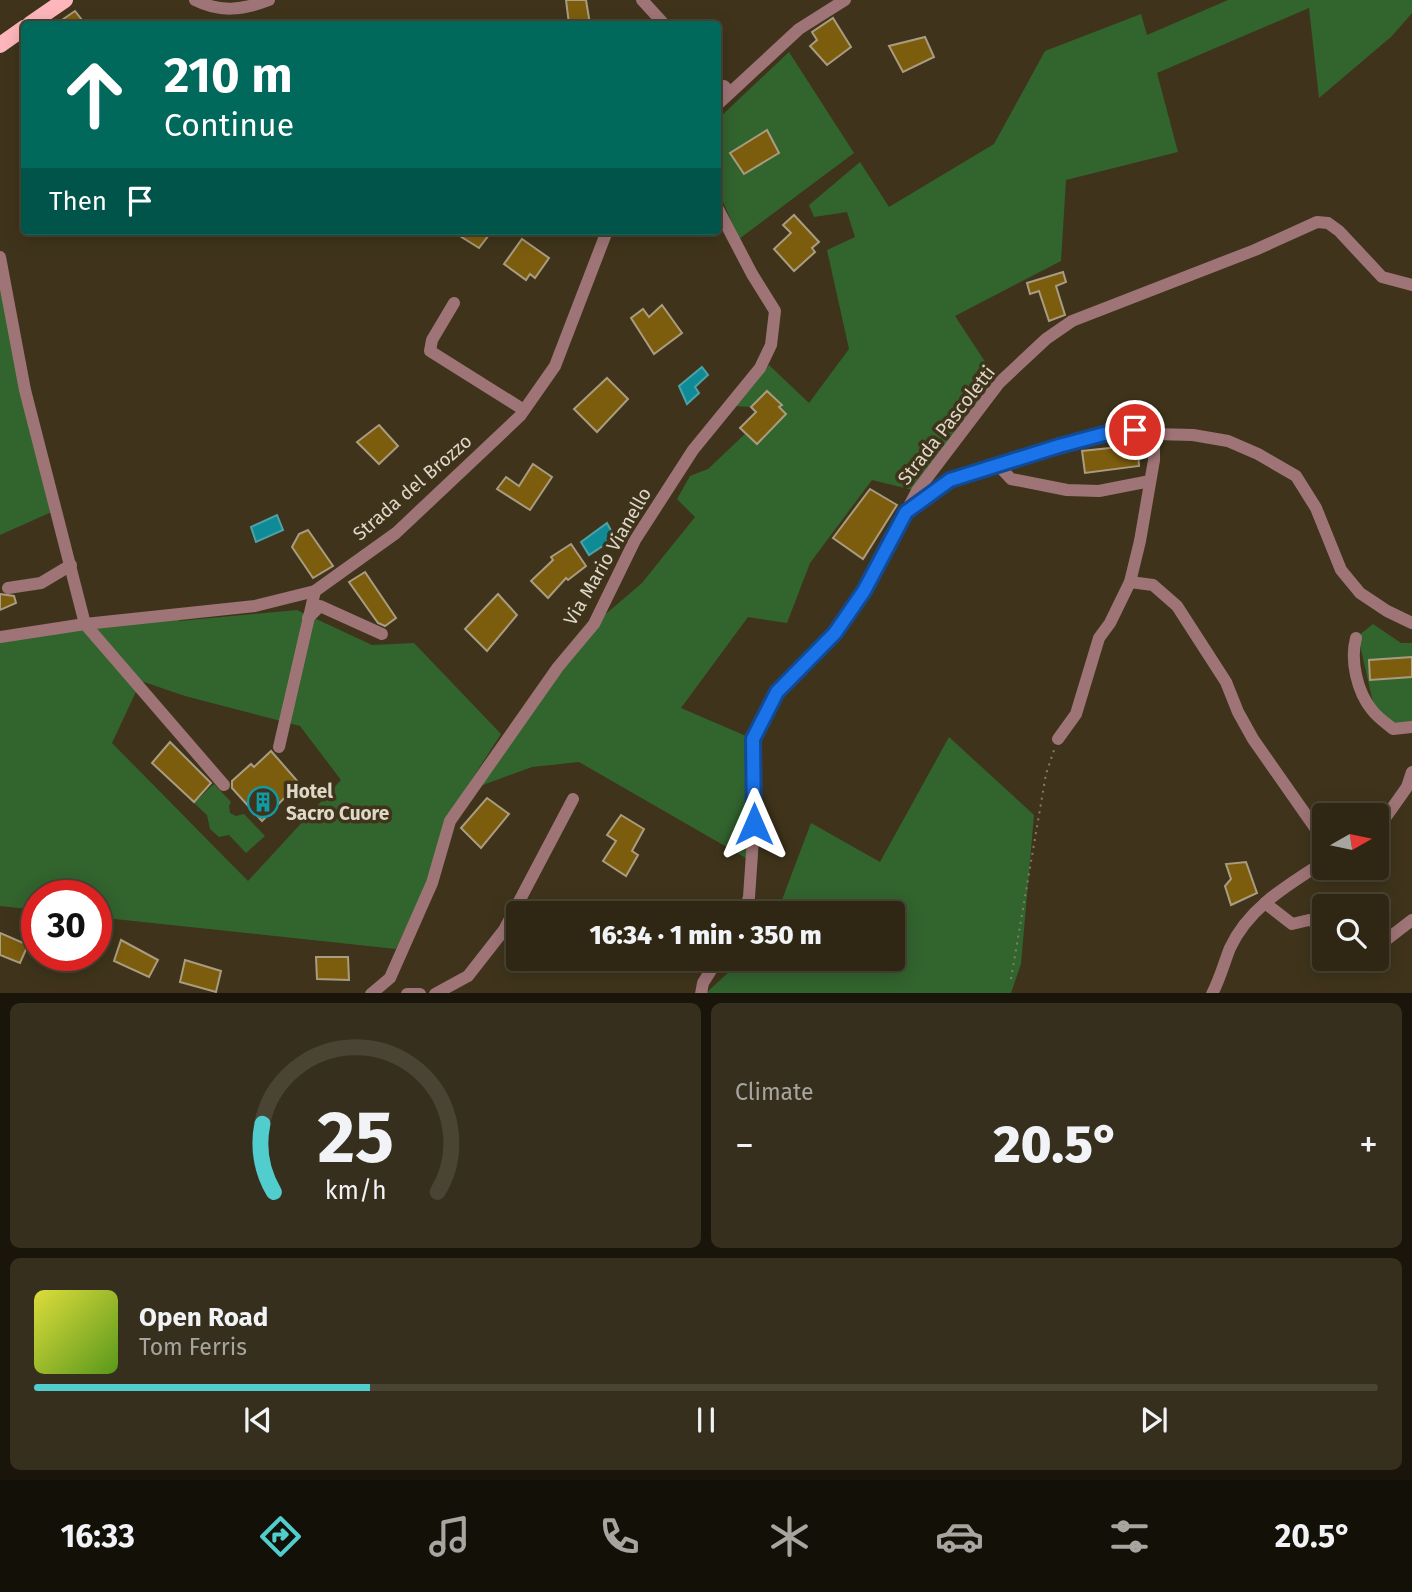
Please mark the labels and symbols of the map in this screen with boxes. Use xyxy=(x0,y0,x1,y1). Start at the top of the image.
street label: Strada Pascoletti xyxy=(893,361,1000,489)
pin xyxy=(1105,400,1165,460)
street label: Strada del Brozzo xyxy=(348,429,477,545)
street label: Via Mario Vianello xyxy=(559,483,656,629)
place label: Hotel Sacro Cuore xyxy=(286,780,389,825)
building icon: Hotel Sacro Cuore xyxy=(246,785,280,819)
position arrow xyxy=(717,787,791,861)
north arrow xyxy=(1312,803,1390,880)
speed limit sign: 30 xyxy=(21,880,112,971)

